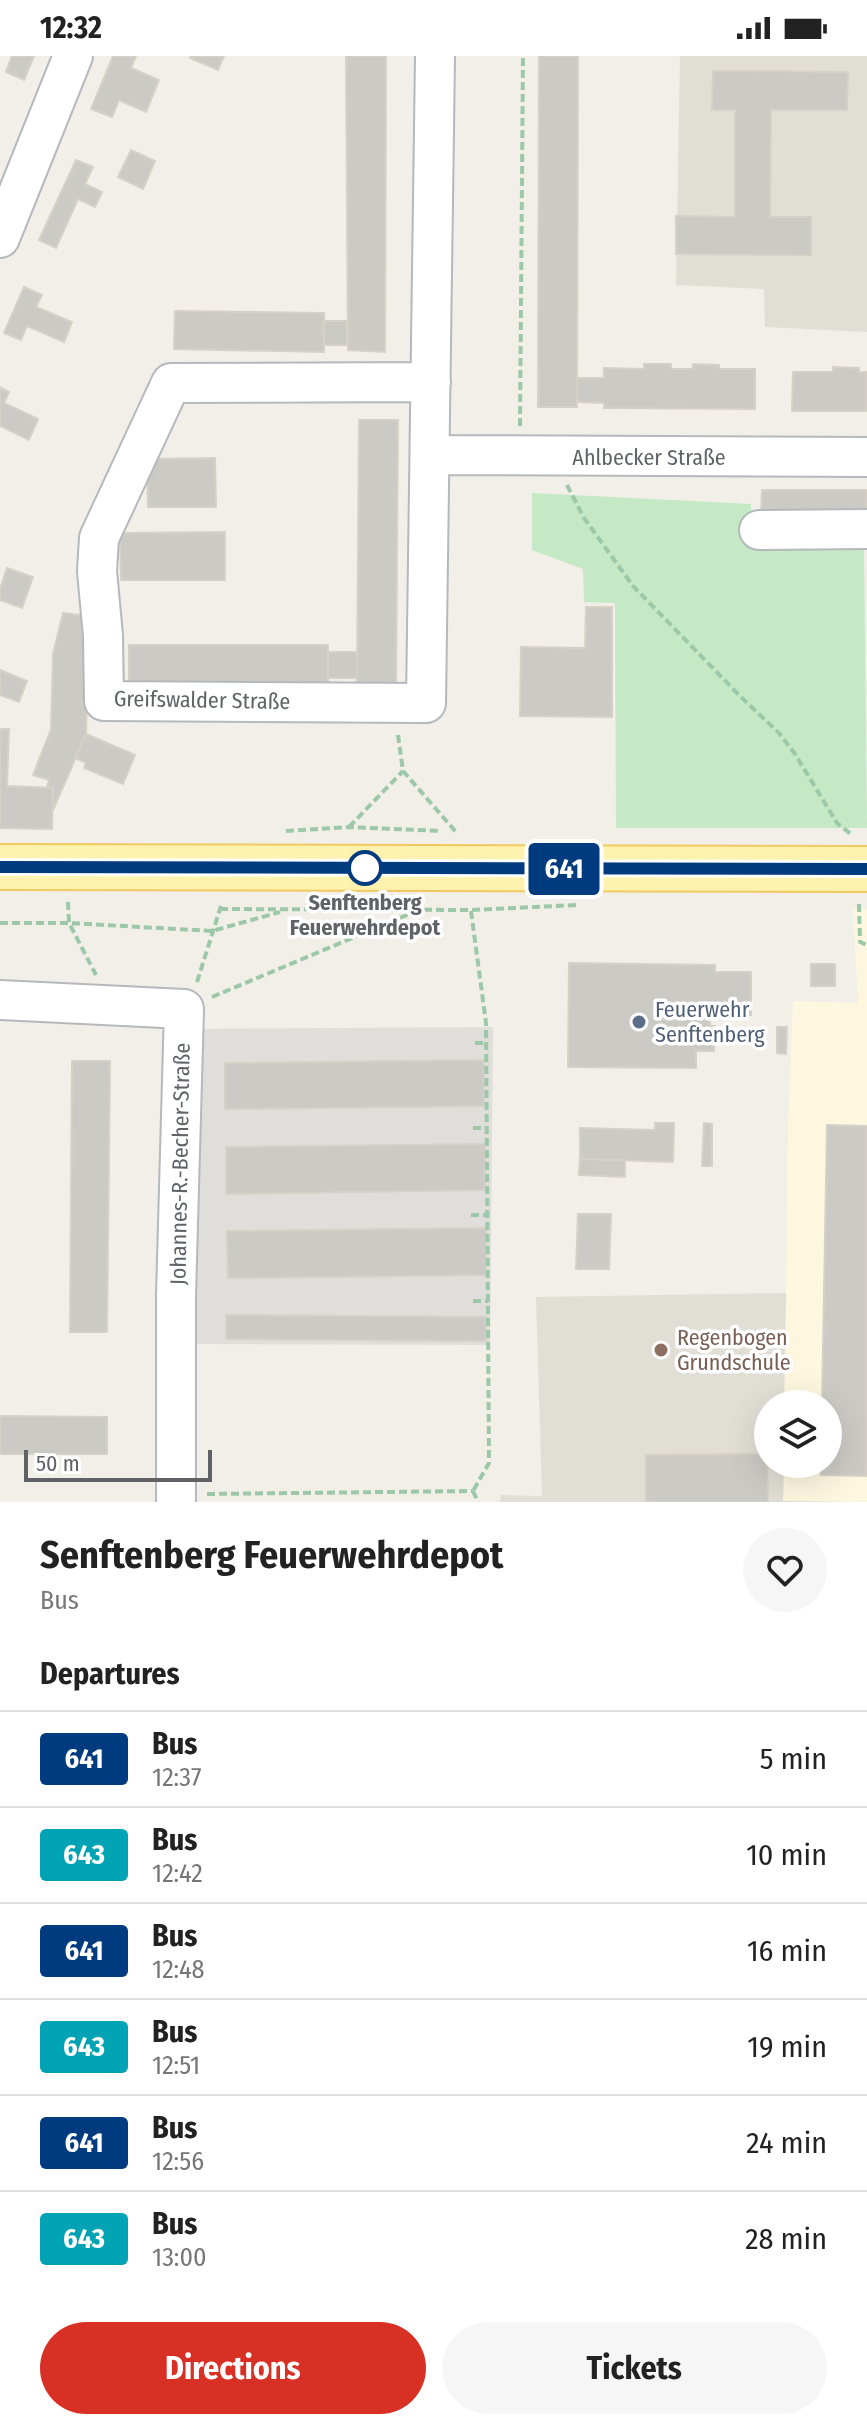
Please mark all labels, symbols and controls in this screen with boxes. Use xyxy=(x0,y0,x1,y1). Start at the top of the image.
text: 12:32 xyxy=(40,10,102,46)
street label: Ahlbecker Straße xyxy=(572,444,726,471)
street label: Greifswalder Straße xyxy=(114,685,290,715)
line badge: 641 xyxy=(518,843,610,895)
marker: Senftenberg Feuerwehrdepot xyxy=(348,851,382,885)
text: 641 xyxy=(544,852,584,885)
place label: Senftenberg Feuerwehrdepot xyxy=(290,889,441,941)
place label: Feuerwehr Senftenberg xyxy=(655,996,765,1048)
marker: Feuerwehr Senftenberg xyxy=(630,1013,648,1031)
street label: Johannes-R.-Becher-Straße xyxy=(164,1043,196,1285)
place label: Regenbogen Grundschule xyxy=(677,1324,791,1376)
marker: Regenbogen Grundschule xyxy=(652,1341,670,1359)
map controls xyxy=(754,1390,842,1478)
button: layers xyxy=(754,1390,842,1478)
scale bar xyxy=(24,1446,212,1482)
text: 50 m xyxy=(36,1450,80,1477)
button: heart xyxy=(743,1528,827,1612)
text: Senftenberg Feuerwehrdepot xyxy=(40,1532,504,1578)
text: Bus xyxy=(40,1585,79,1616)
text: Departures xyxy=(40,1656,180,1692)
text: Bus xyxy=(152,1726,197,1762)
text: 5 min xyxy=(760,1741,827,1777)
text: 641 xyxy=(64,1742,104,1775)
text: 12:37 xyxy=(152,1762,201,1793)
text: Bus xyxy=(152,1822,197,1858)
text: 10 min xyxy=(746,1837,827,1873)
text: 643 xyxy=(63,1838,105,1871)
text: 12:42 xyxy=(152,1858,203,1889)
text: Bus xyxy=(152,1918,197,1954)
text: 16 min xyxy=(747,1933,827,1969)
text: 641 xyxy=(64,1934,104,1967)
text: 12:48 xyxy=(152,1954,205,1985)
text: Bus xyxy=(152,2014,197,2050)
text: 19 min xyxy=(747,2029,827,2065)
text: 643 xyxy=(63,2030,105,2063)
text: 12:51 xyxy=(152,2050,200,2081)
text: Bus xyxy=(152,2110,197,2146)
text: 24 min xyxy=(746,2125,827,2161)
text: 641 xyxy=(64,2126,104,2159)
text: 12:56 xyxy=(152,2146,204,2177)
text: Bus xyxy=(152,2206,197,2242)
text: 28 min xyxy=(745,2221,827,2257)
text: 643 xyxy=(63,2222,105,2255)
text: 13:00 xyxy=(152,2242,206,2273)
button: Directions xyxy=(40,2322,426,2414)
button: Tickets xyxy=(442,2322,827,2414)

